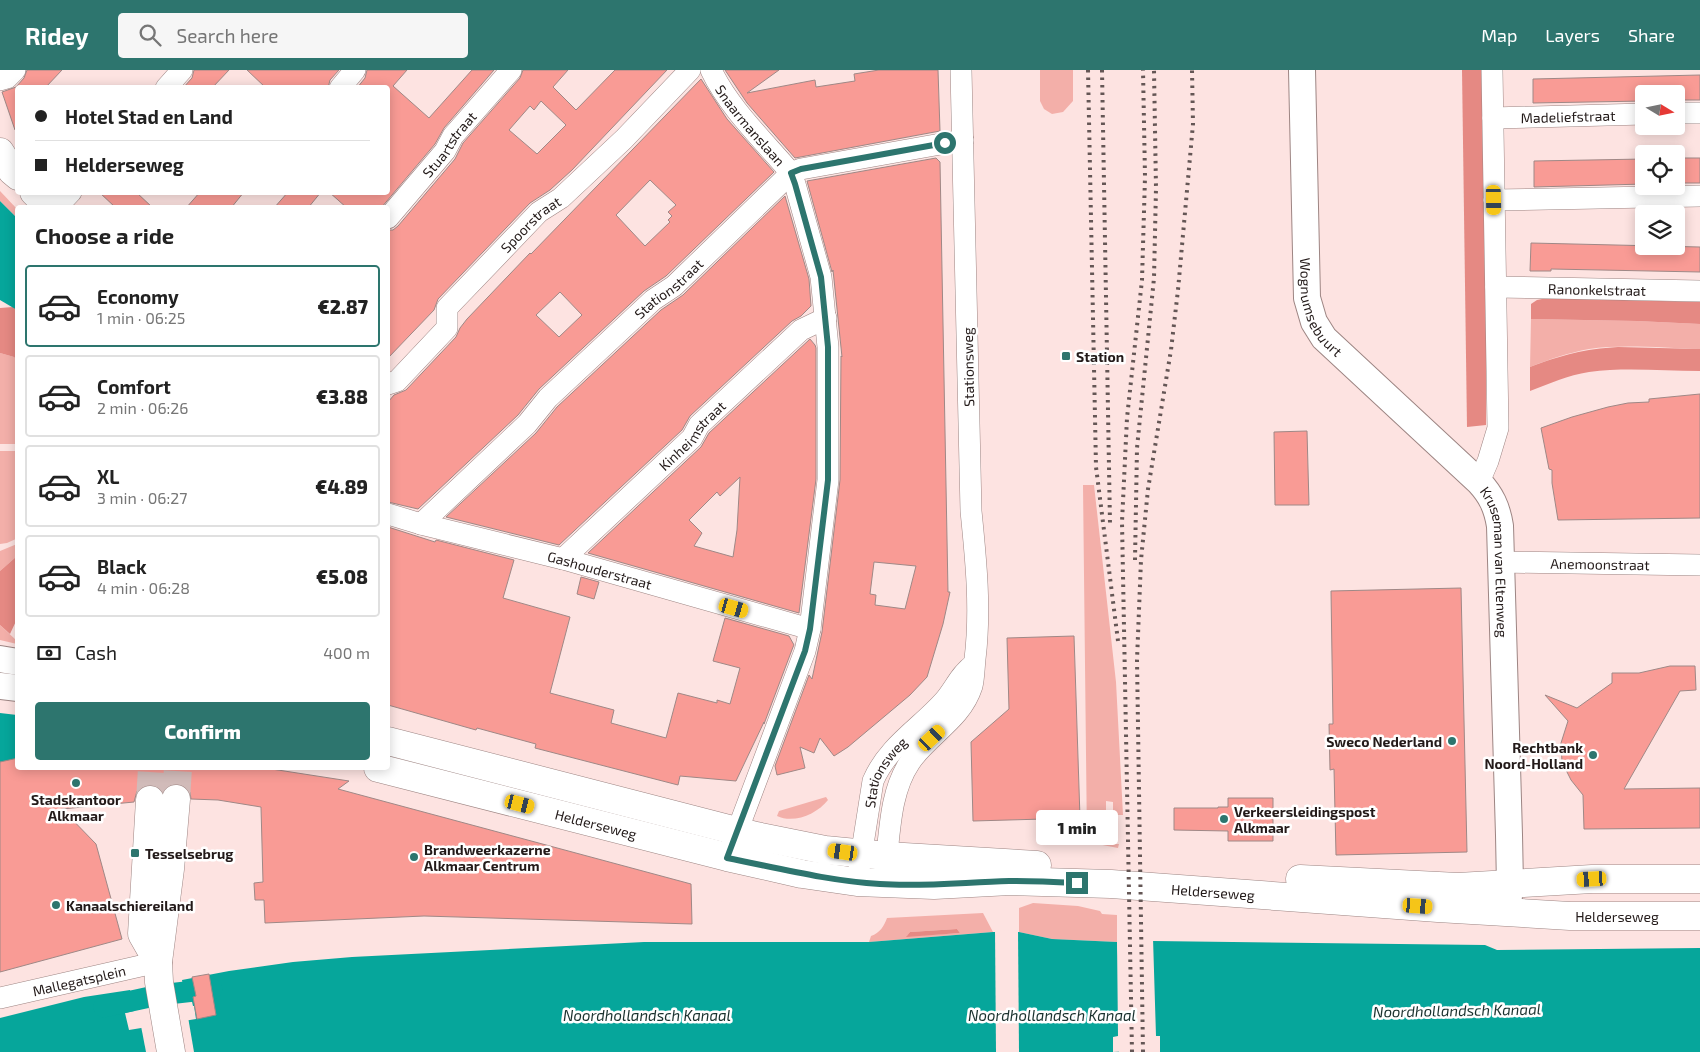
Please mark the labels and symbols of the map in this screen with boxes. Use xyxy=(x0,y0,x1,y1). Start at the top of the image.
street label: Snaarmanslaan xyxy=(712,81,789,169)
north arrow xyxy=(1635,85,1685,135)
street label: Madeliefstraat xyxy=(1520,106,1616,126)
street label: Stuartstraat xyxy=(418,108,479,180)
route start xyxy=(934,132,956,154)
car xyxy=(1486,185,1501,215)
street label: Spoorstraat xyxy=(497,192,564,256)
street label: Stationstraat xyxy=(630,255,706,322)
street label: Wognumsebuurt xyxy=(1298,257,1346,360)
street label: Ranonkelstraat xyxy=(1548,280,1646,298)
street label: Stationsweg xyxy=(959,327,977,407)
place label: Station xyxy=(1076,348,1124,365)
marker: Station xyxy=(1060,350,1072,362)
street label: Kinheimstraat xyxy=(655,397,729,474)
street label: Kruseman van Eltenweg xyxy=(1477,483,1512,638)
street label: Gashouderstraat xyxy=(546,547,654,592)
street label: Anemoonstraat xyxy=(1550,554,1650,573)
car xyxy=(717,597,750,619)
car xyxy=(915,722,948,754)
street label: Stationsweg xyxy=(860,733,910,809)
place label: Sweco Nederland xyxy=(1326,733,1442,750)
marker: Sweco Nederland xyxy=(1446,735,1458,747)
place label: Rechtbank Noord-Holland xyxy=(1484,739,1583,772)
marker: Rechtbank Noord-Holland xyxy=(1587,749,1599,761)
marker: Stadskantoor Alkmaar xyxy=(70,777,82,789)
place label: Stadskantoor Alkmaar xyxy=(31,791,121,824)
car xyxy=(503,793,536,815)
place label: Verkeersleidingspost Alkmaar xyxy=(1234,803,1376,836)
street label: Helderseweg xyxy=(553,805,639,842)
callout: 1 min xyxy=(1036,810,1118,846)
marker: Verkeersleidingspost Alkmaar xyxy=(1218,813,1230,825)
place label: Brandweerkazerne Alkmaar Centrum xyxy=(424,841,551,874)
car xyxy=(827,842,858,862)
place label: Tesselsebrug xyxy=(145,845,233,862)
marker: Tesselsebrug xyxy=(129,847,141,859)
marker: Brandweerkazerne Alkmaar Centrum xyxy=(408,851,420,863)
car xyxy=(1576,871,1607,887)
route end xyxy=(1066,872,1088,894)
street label: Helderseweg xyxy=(1170,880,1255,903)
place label: Kanaalschiereiland xyxy=(66,897,194,914)
car xyxy=(1402,897,1433,915)
marker: Kanaalschiereiland xyxy=(50,899,62,911)
street label: Helderseweg xyxy=(1575,908,1659,925)
street label: Mallegatsplein xyxy=(31,961,127,999)
water label: Noordhollandsch Kanaal xyxy=(1373,1000,1541,1020)
water label: Noordhollandsch Kanaal xyxy=(563,1006,731,1024)
water label: Noordhollandsch Kanaal xyxy=(968,1006,1136,1024)

